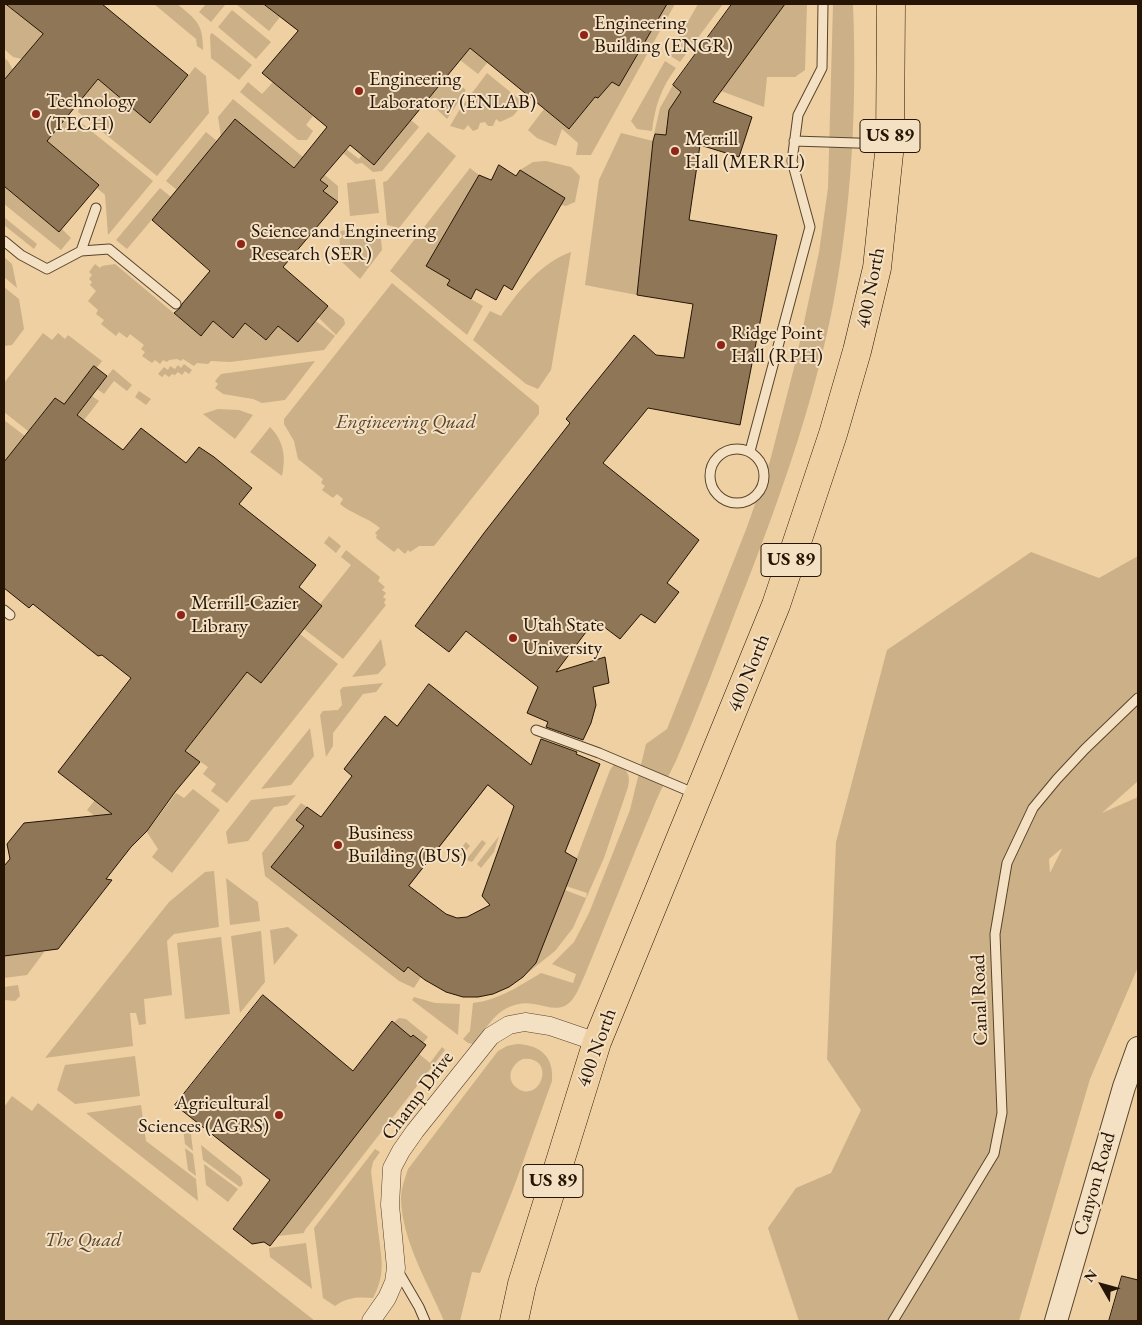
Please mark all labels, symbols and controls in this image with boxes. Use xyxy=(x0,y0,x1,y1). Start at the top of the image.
place label: Engineering Building (ENGR) xyxy=(594,12,733,59)
marker: Engineering Building (ENGR) xyxy=(578,29,590,41)
place label: Engineering Laboratory (ENLAB) xyxy=(369,68,536,115)
marker: Engineering Laboratory (ENLAB) xyxy=(353,85,365,97)
place label: Technology (TECH) xyxy=(46,90,136,137)
marker: Technology (TECH) xyxy=(30,108,42,120)
road number: US 89 xyxy=(860,120,920,152)
place label: Merrill Hall (MERRL) xyxy=(685,128,805,175)
marker: Merrill Hall (MERRL) xyxy=(669,145,681,157)
place label: Science and Engineering Research (SER) xyxy=(251,220,436,267)
marker: Science and Engineering Research (SER) xyxy=(235,238,247,250)
street label: 400 North xyxy=(851,246,891,330)
place label: Ridge Point Hall (RPH) xyxy=(731,322,823,369)
marker: Ridge Point Hall (RPH) xyxy=(715,339,727,351)
park label: Engineering Quad xyxy=(336,411,476,435)
road number: US 89 xyxy=(761,544,821,576)
place label: Merrill-Cazier Library xyxy=(191,592,298,639)
marker: Merrill-Cazier Library xyxy=(175,609,187,621)
place label: Utah State University xyxy=(523,614,604,661)
street label: 400 North xyxy=(723,631,775,715)
marker: Utah State University xyxy=(507,632,519,644)
place label: Business Building (BUS) xyxy=(348,822,467,869)
marker: Business Building (BUS) xyxy=(332,839,344,851)
street label: Canal Road xyxy=(966,954,994,1046)
street label: 400 North xyxy=(572,1005,622,1091)
street label: Champ Drive xyxy=(377,1047,459,1145)
place label: Agricultural Sciences (AGRS) xyxy=(138,1092,269,1139)
marker: Agricultural Sciences (AGRS) xyxy=(273,1109,285,1121)
street label: Canyon Road xyxy=(1069,1129,1121,1239)
road number: US 89 xyxy=(523,1164,583,1198)
park label: The Quad xyxy=(44,1229,122,1253)
north arrow xyxy=(1077,1260,1127,1310)
text: N xyxy=(1080,1266,1101,1286)

